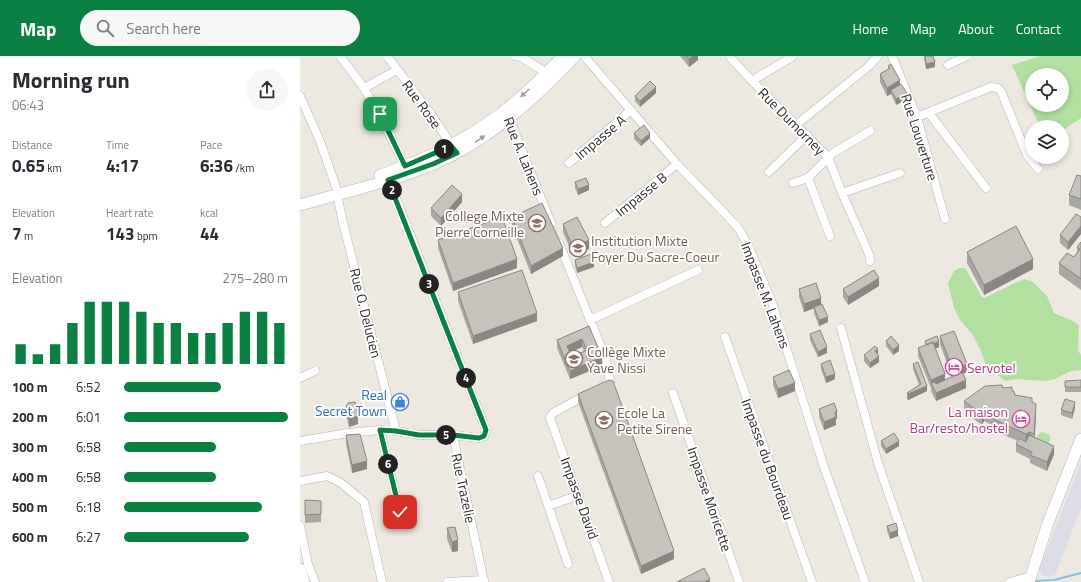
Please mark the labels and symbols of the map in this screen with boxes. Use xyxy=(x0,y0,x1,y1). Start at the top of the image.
street label: Rue Rose xyxy=(397,75,447,133)
street label: Rue Dumorney xyxy=(754,83,831,160)
one-way arrow xyxy=(521,88,530,97)
street label: Rue Louverture xyxy=(896,91,944,183)
pin xyxy=(363,97,397,131)
street label: Impasse A xyxy=(570,109,631,165)
street label: Rue A. Lahens xyxy=(499,114,549,198)
one-way arrow xyxy=(475,135,486,143)
pin: 1 xyxy=(434,139,454,159)
street label: Impasse B xyxy=(611,167,671,221)
pin: 2 xyxy=(382,180,402,200)
place label: College Mixte Pierre Corneille xyxy=(435,205,524,242)
school or university icon: College Mixte Pierre Corneille xyxy=(527,213,547,233)
place label: Institution Mixte Foyer Du Sacre-Coeur xyxy=(591,230,720,267)
school or university icon: Institution Mixte Foyer Du Sacre-Coeur xyxy=(568,238,588,258)
street label: Impasse M. Lahens xyxy=(736,239,796,351)
street label: Rue O. Delucien xyxy=(345,266,387,360)
pin: 3 xyxy=(419,274,439,294)
place label: Collège Mixte Yave Nissi xyxy=(587,341,666,378)
school or university icon: Collège Mixte Yave Nissi xyxy=(564,349,584,369)
hotel icon: Servotel xyxy=(944,357,964,377)
place label: Servotel xyxy=(967,357,1016,378)
pin: 4 xyxy=(456,368,476,388)
place label: Real Secret Town xyxy=(315,384,387,421)
shop icon: Real Secret Town xyxy=(390,392,410,412)
street label: Impasse du Bourdeau xyxy=(736,395,800,523)
place label: La maison Bar/resto/hostel xyxy=(910,401,1008,438)
place label: Ecole La Petite Sirene xyxy=(617,402,692,439)
hotel icon: La maison Bar/resto/hostel xyxy=(1011,409,1031,429)
school or university icon: Ecole La Petite Sirene xyxy=(594,410,614,430)
pin: 5 xyxy=(436,425,456,445)
street label: Impasse Moricette xyxy=(682,444,738,554)
street label: Rue Trazelie xyxy=(446,451,482,525)
pin: 6 xyxy=(378,454,398,474)
street label: Impasse David xyxy=(555,454,605,542)
pin xyxy=(383,495,417,529)

